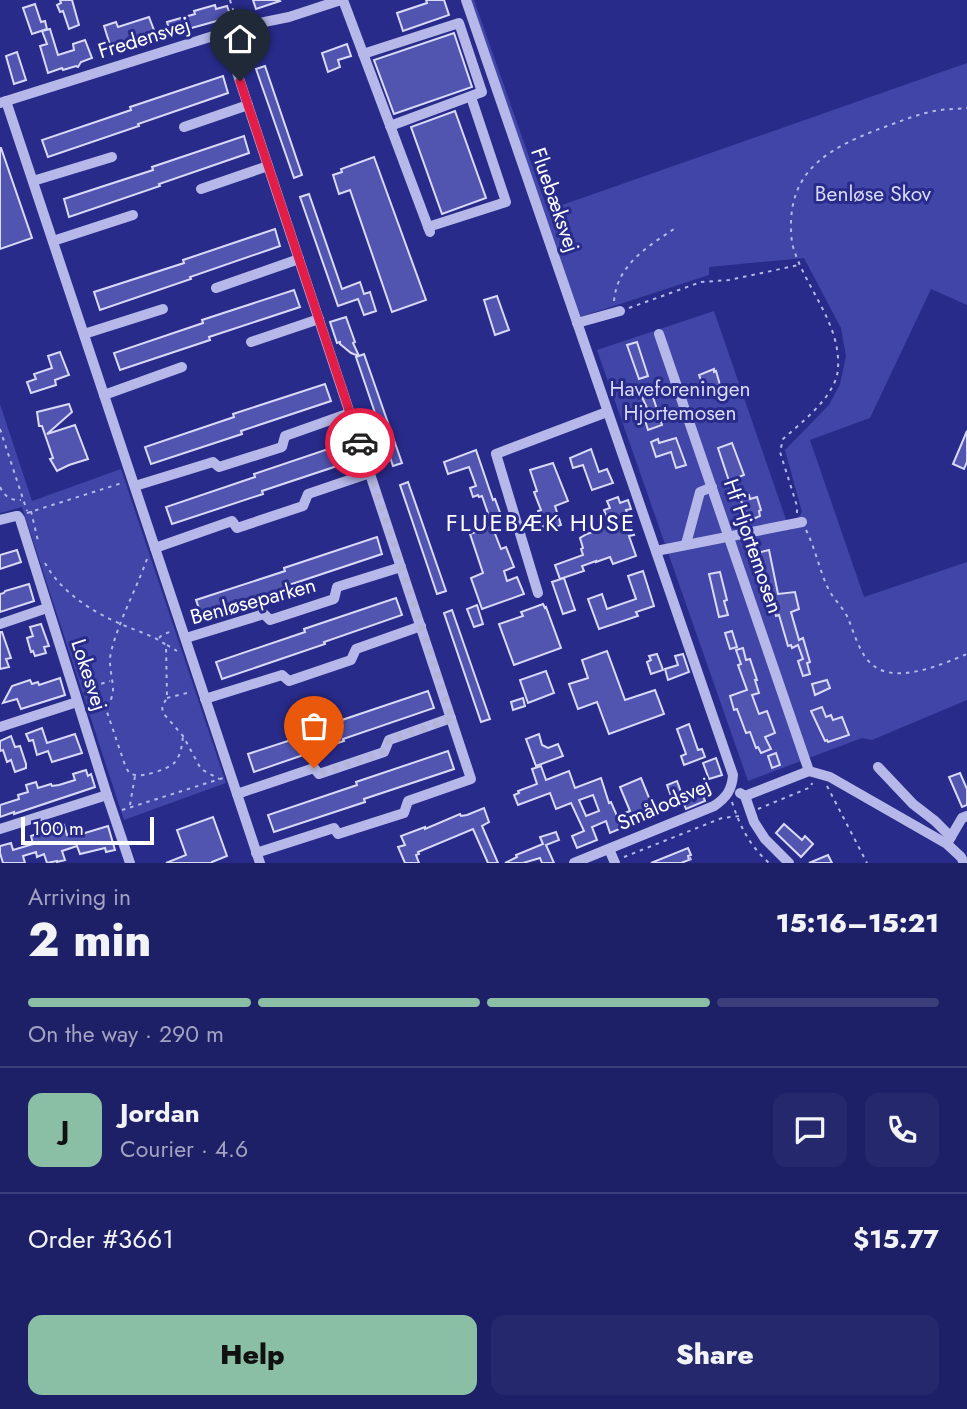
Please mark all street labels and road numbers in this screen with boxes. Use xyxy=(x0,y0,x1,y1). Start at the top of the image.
street label: Fredensvej xyxy=(94,10,194,66)
street label: Fluebæksvej xyxy=(523,144,587,256)
street label: Hf Hjortemosen xyxy=(716,475,790,617)
street label: Benløseparken xyxy=(187,570,319,632)
street label: Lokesvej xyxy=(63,635,115,715)
street label: Smålodsvej xyxy=(612,770,716,838)

